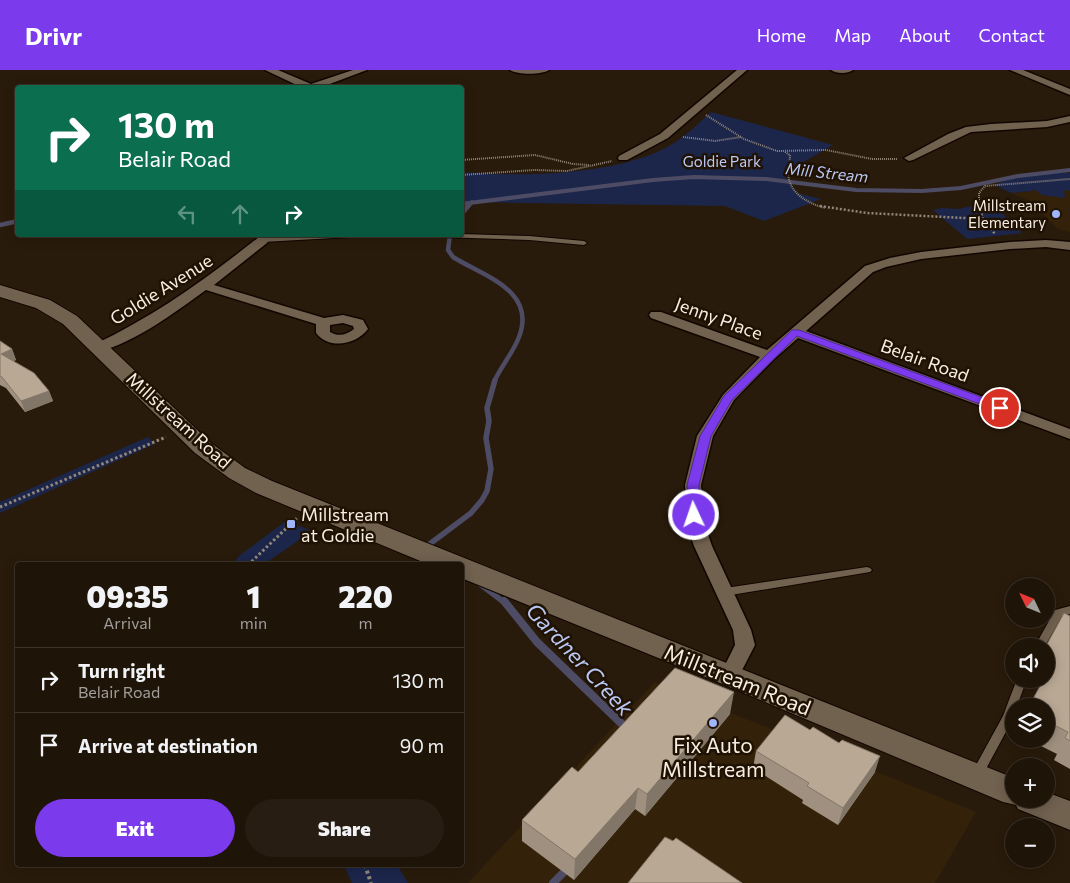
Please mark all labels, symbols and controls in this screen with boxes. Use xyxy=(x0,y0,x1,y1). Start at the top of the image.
text: Drivr xyxy=(25,21,82,50)
text: Home xyxy=(757,24,806,46)
text: Map xyxy=(834,24,871,46)
text: About xyxy=(899,24,951,46)
text: Contact xyxy=(979,24,1045,46)
text: 130 m xyxy=(118,102,215,145)
icon: right xyxy=(35,105,100,170)
text: Belair Road xyxy=(118,145,231,172)
park label: Goldie Park xyxy=(683,152,761,170)
water label: Mill Stream xyxy=(785,158,869,186)
place label: Millstream Elementary xyxy=(968,196,1046,231)
icon: left xyxy=(173,200,201,228)
icon: ahead xyxy=(226,200,254,228)
icon: right xyxy=(279,200,307,228)
marker: Millstream Elementary xyxy=(1050,208,1062,220)
street label: Goldie Avenue xyxy=(106,249,216,329)
street label: Jenny Place xyxy=(672,292,766,344)
street label: Belair Road xyxy=(878,334,972,386)
street label: Millstream Road xyxy=(122,367,236,473)
pin xyxy=(979,387,1021,429)
icon: arrive xyxy=(986,394,1014,422)
position arrow xyxy=(667,488,719,540)
place label: Millstream at Goldie xyxy=(301,503,389,546)
marker: Millstream at Goldie xyxy=(285,518,297,530)
text: 09:35 xyxy=(86,577,169,614)
text: 1 xyxy=(246,577,260,614)
text: 220 xyxy=(338,577,393,614)
north arrow xyxy=(1005,578,1055,628)
map controls xyxy=(1005,578,1055,868)
water label: Gardner Creek xyxy=(521,597,640,722)
text: Arrival xyxy=(103,613,152,632)
text: min xyxy=(240,613,267,632)
text: m xyxy=(359,613,373,632)
street label: Millstream Road xyxy=(661,638,815,720)
button: sound xyxy=(1005,638,1055,688)
text: Turn right xyxy=(78,659,165,682)
icon: right xyxy=(35,666,63,694)
text: 130 m xyxy=(392,669,444,692)
text: Belair Road xyxy=(78,682,160,701)
button: layers xyxy=(1005,698,1055,748)
marker: Fix Auto Millstream xyxy=(707,717,719,729)
icon: arrive xyxy=(35,731,63,759)
place label: Fix Auto Millstream xyxy=(662,732,764,781)
text: Arrive at destination xyxy=(78,734,258,757)
text: 90 m xyxy=(400,734,444,757)
button: + xyxy=(1005,758,1055,808)
button: Exit xyxy=(35,799,235,857)
button: Share xyxy=(245,799,444,857)
button: − xyxy=(1005,818,1055,868)

